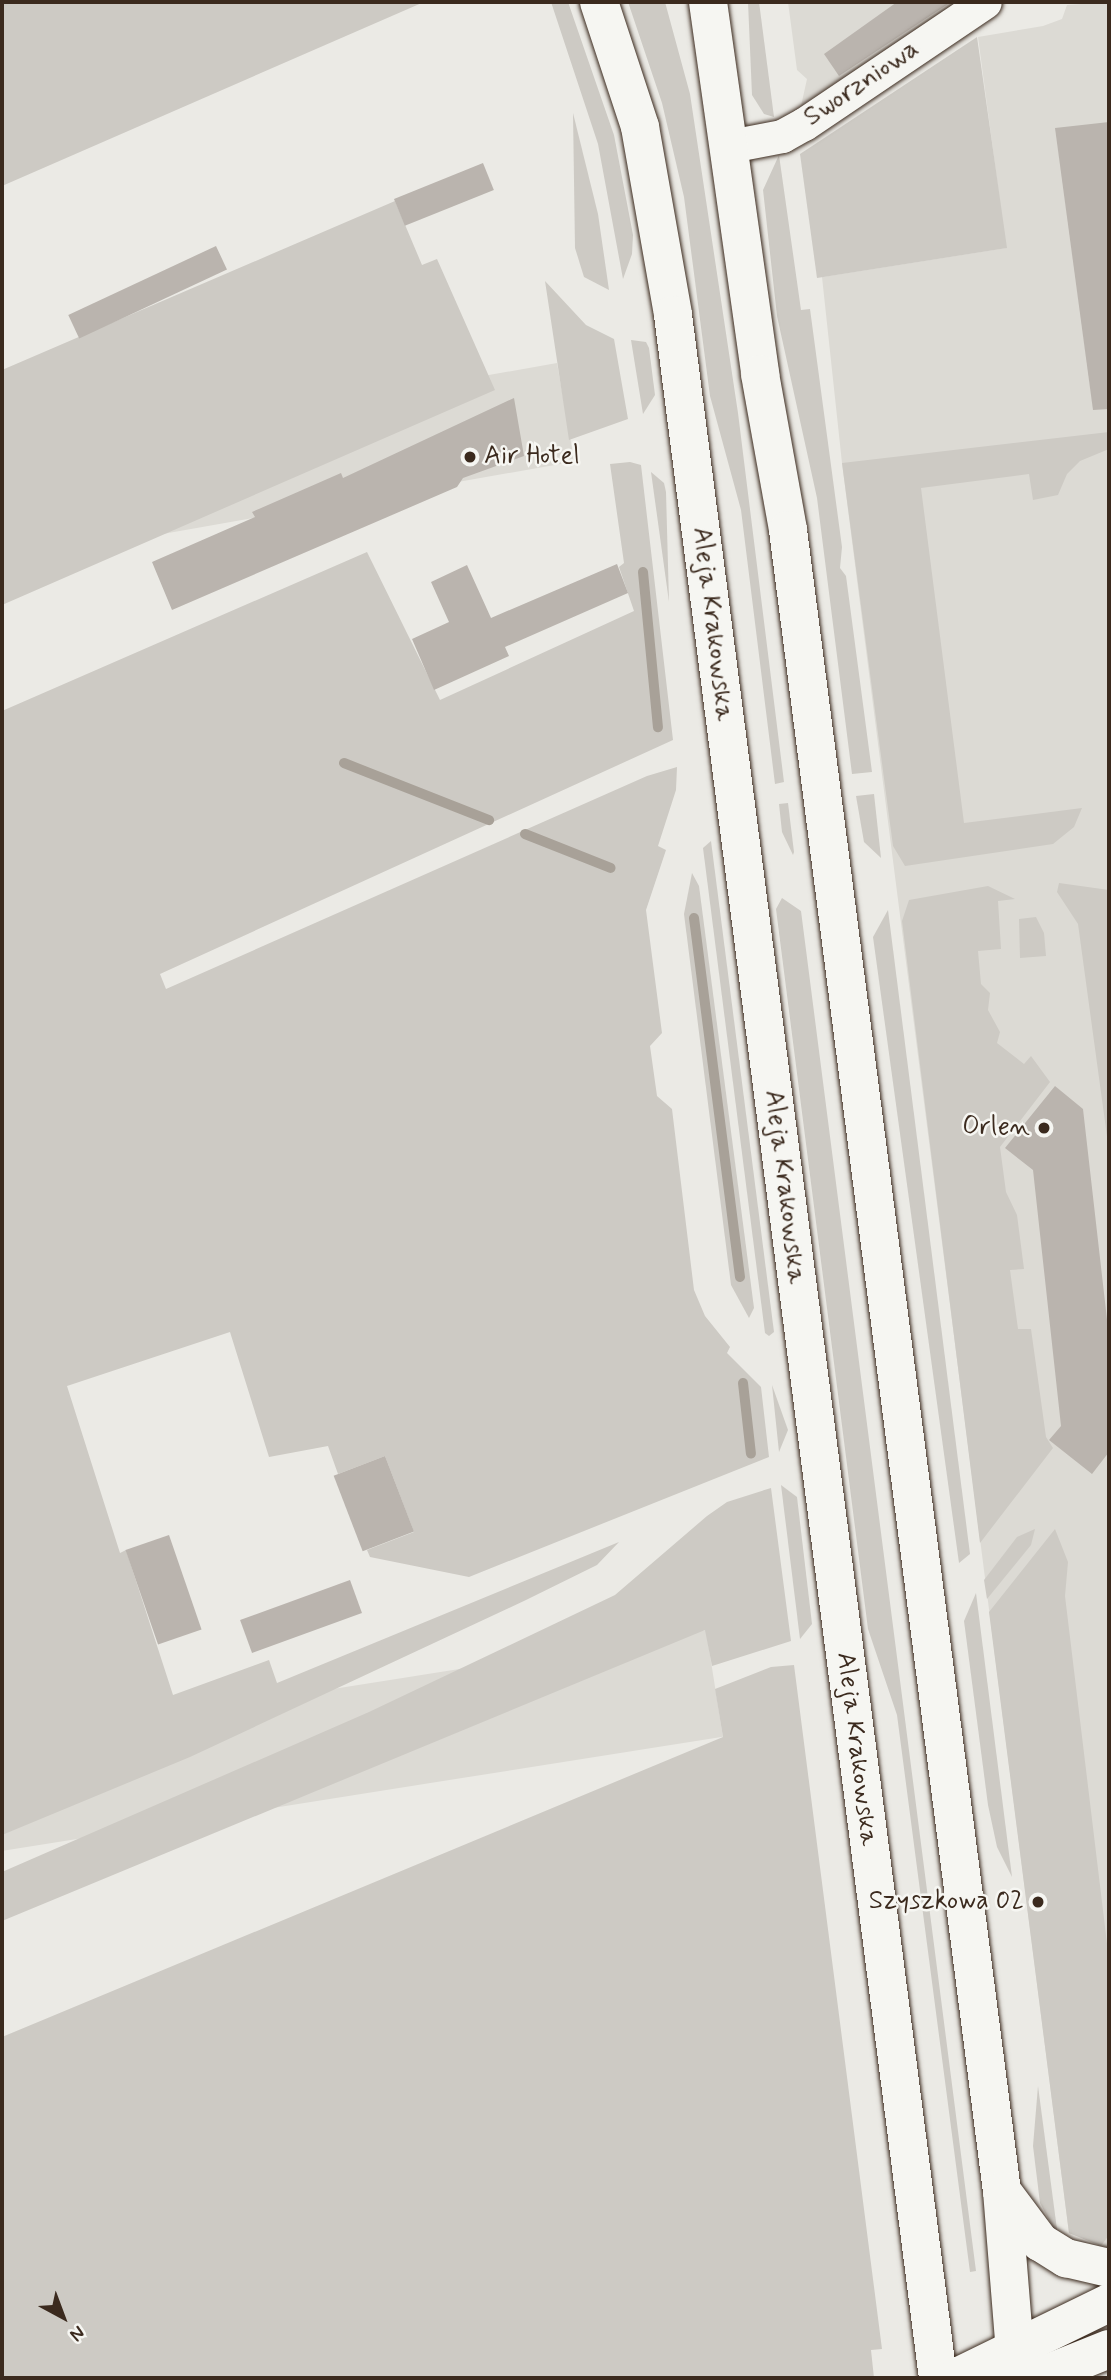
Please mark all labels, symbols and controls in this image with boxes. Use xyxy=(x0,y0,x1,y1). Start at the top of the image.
street label: Sworzniowa xyxy=(799,34,925,134)
place label: Air Hotel xyxy=(484,441,579,473)
marker: Air Hotel xyxy=(462,449,478,465)
street label: Aleja Krakowska xyxy=(685,527,739,721)
street label: Aleja Krakowska xyxy=(757,1090,811,1284)
place label: Orlen xyxy=(962,1112,1030,1144)
marker: Orlen xyxy=(1036,1120,1052,1136)
street label: Aleja Krakowska xyxy=(829,1652,883,1846)
place label: Szyszkowa 02 xyxy=(869,1886,1024,1918)
marker: Szyszkowa 02 xyxy=(1030,1894,1046,1910)
north arrow xyxy=(28,2282,98,2352)
text: N xyxy=(64,2320,90,2347)

